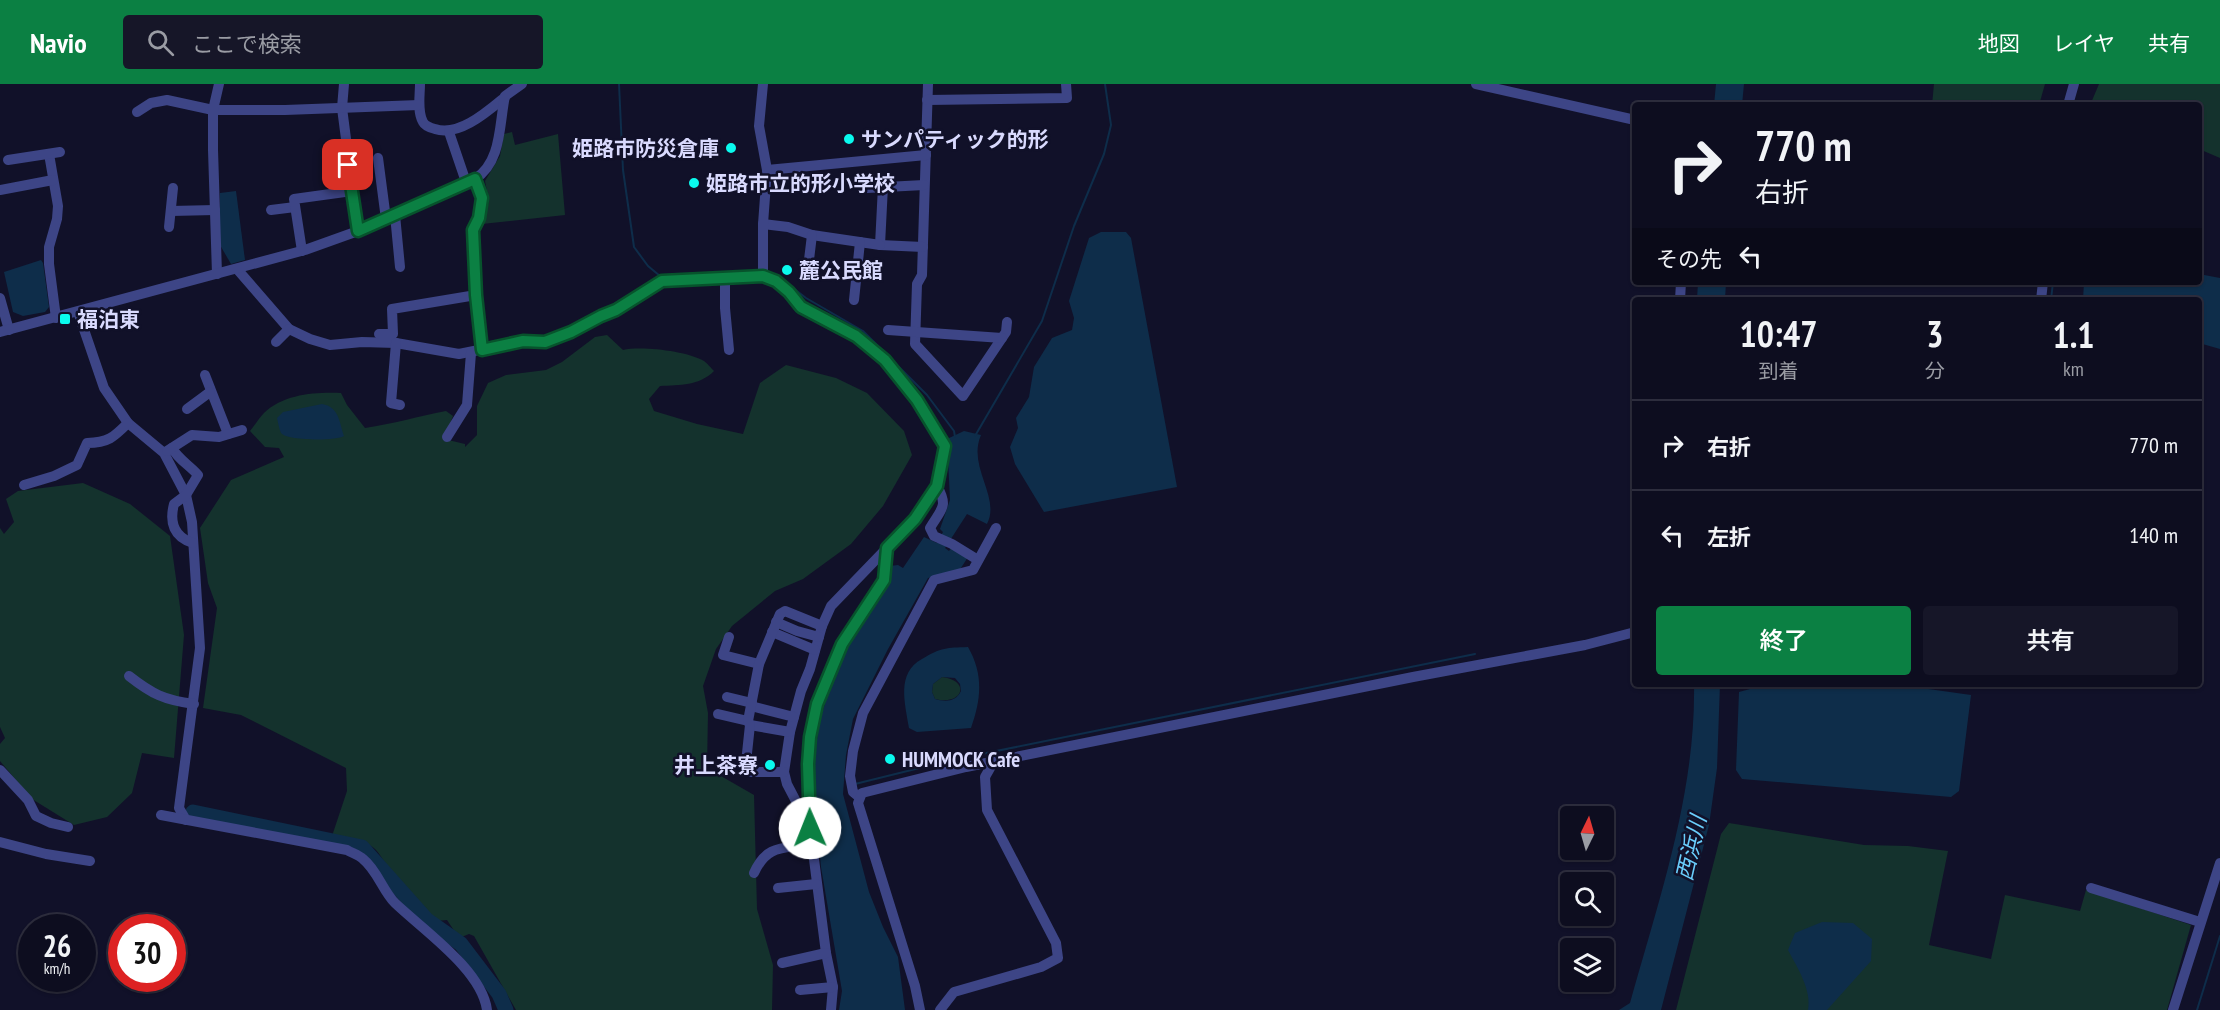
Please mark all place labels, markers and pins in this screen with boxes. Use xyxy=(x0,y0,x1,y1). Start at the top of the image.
place label: サンパティック的形 xyxy=(861,126,1049,153)
marker: サンパティック的形 xyxy=(842,132,856,146)
place label: 姫路市防災倉庫 xyxy=(572,135,719,162)
pin xyxy=(322,139,373,190)
marker: 姫路市防災倉庫 xyxy=(724,141,738,155)
place label: 姫路市立的形小学校 xyxy=(706,170,895,197)
marker: 姫路市立的形小学校 xyxy=(687,176,701,190)
place label: 麓公民館 xyxy=(799,257,883,284)
marker: 麓公民館 xyxy=(780,263,794,277)
place label: 福泊東 xyxy=(77,306,140,333)
marker: 福泊東 xyxy=(58,312,72,326)
place label: HUMMOCK Cafe xyxy=(902,746,1020,773)
place label: 井上茶寮 xyxy=(674,752,758,779)
marker: HUMMOCK Cafe xyxy=(883,752,897,766)
marker: 井上茶寮 xyxy=(763,758,777,772)

